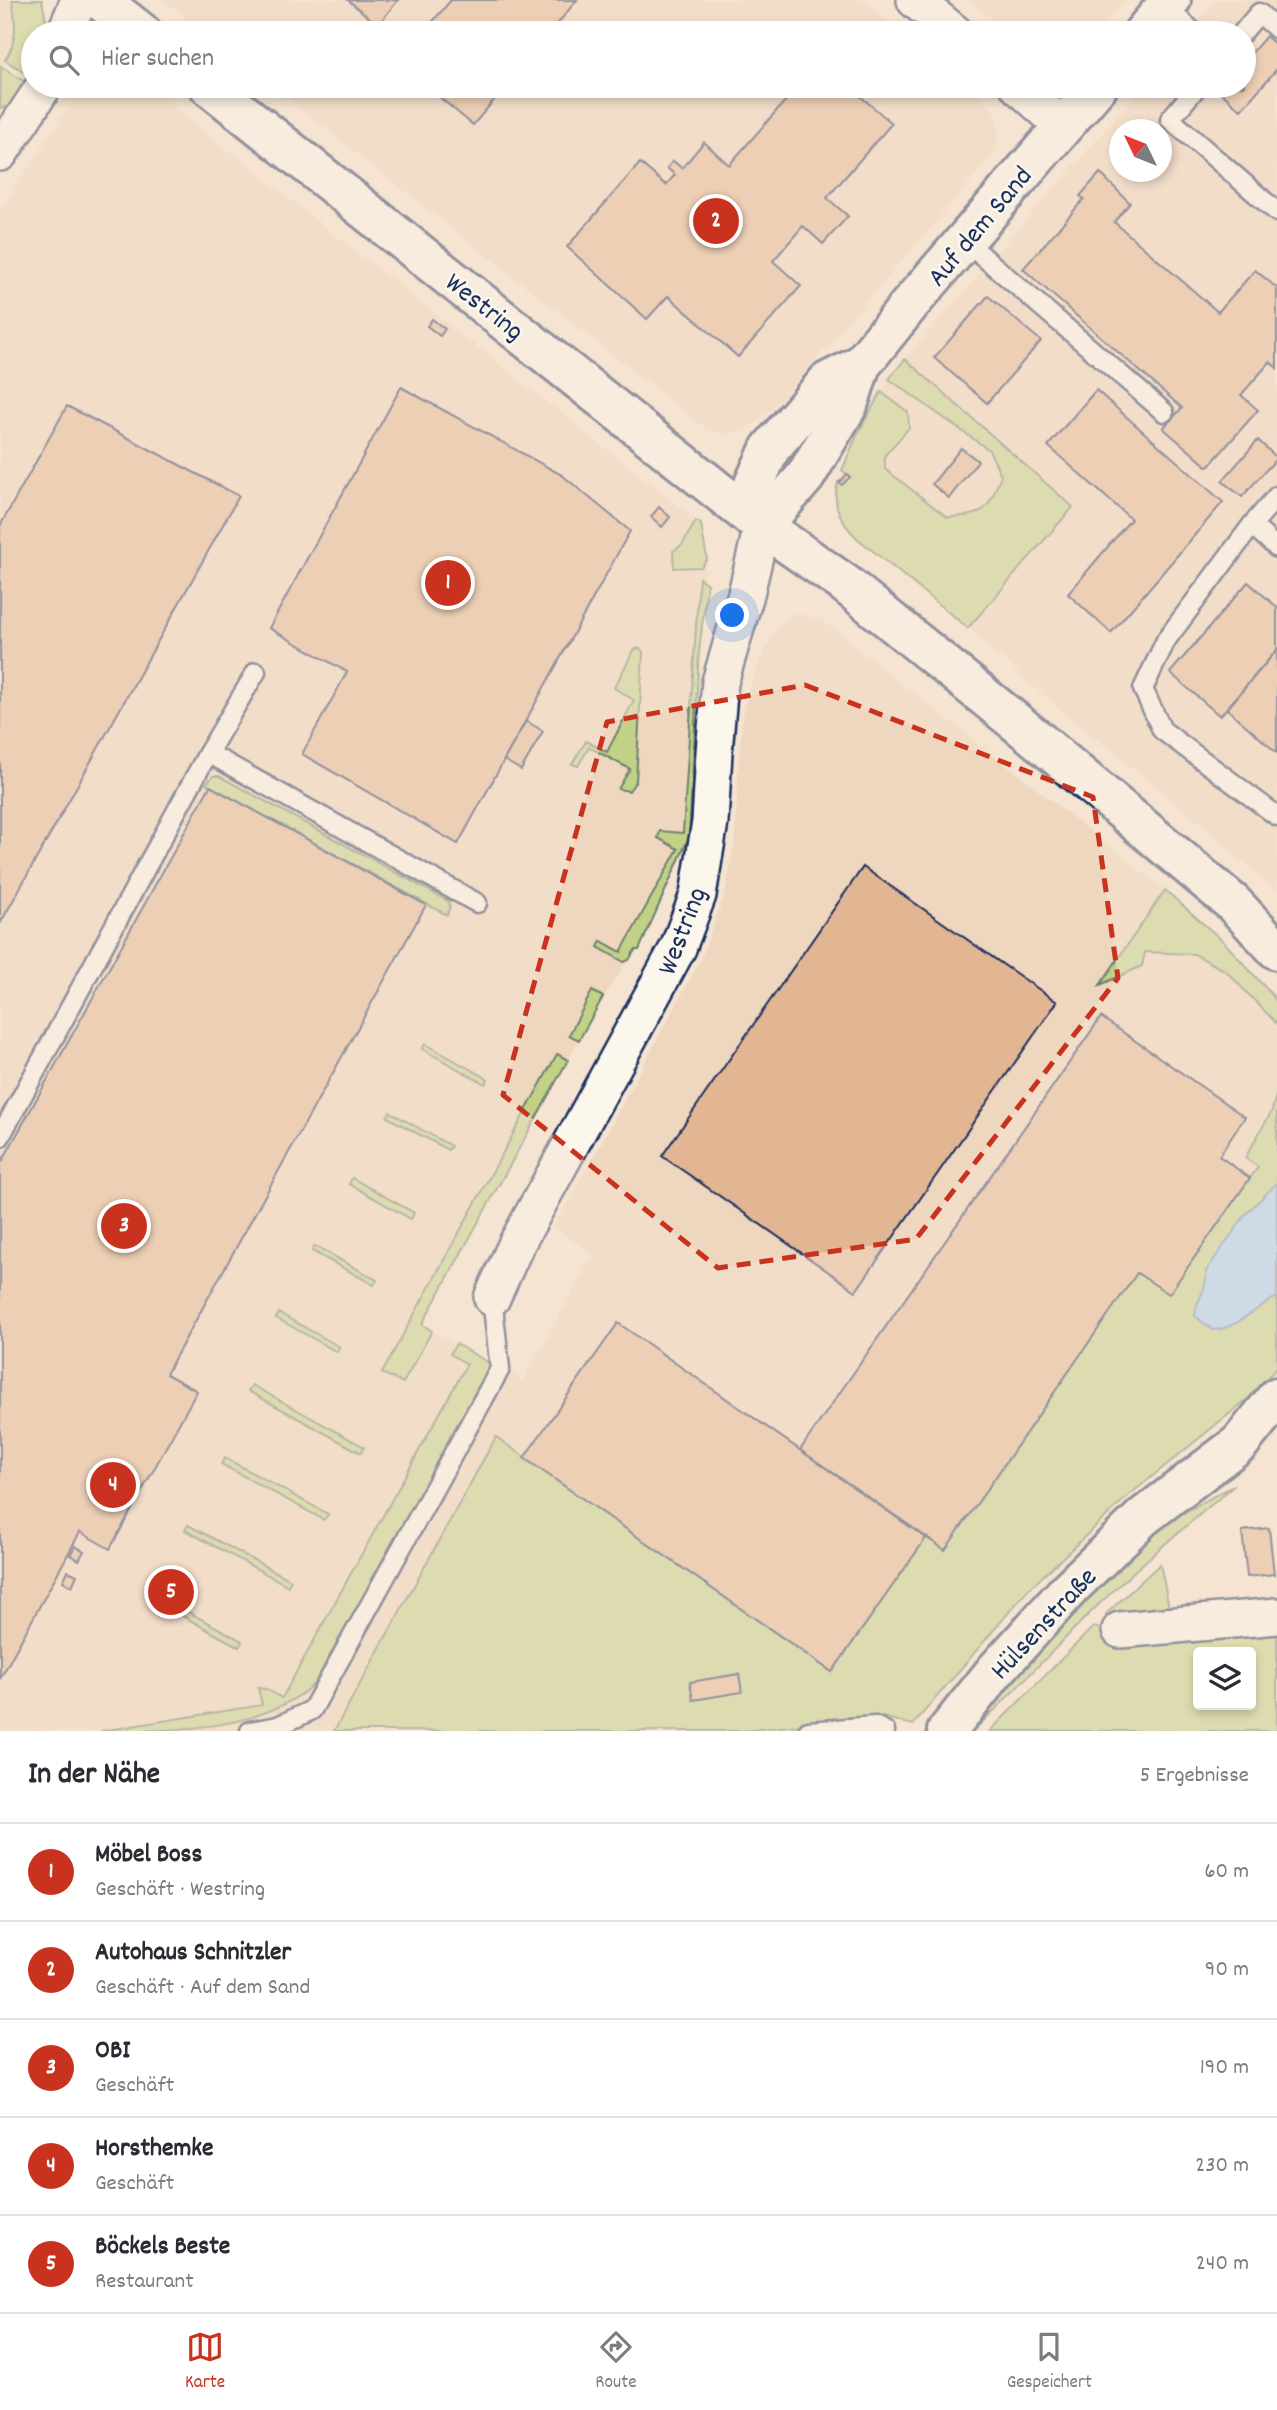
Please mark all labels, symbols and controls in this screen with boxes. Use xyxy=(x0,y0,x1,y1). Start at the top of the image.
search box xyxy=(21,21,1256,98)
icon: search xyxy=(45,41,83,79)
text: Hier suchen xyxy=(101,41,214,78)
north arrow xyxy=(1109,119,1172,182)
street label: Auf dem Sand xyxy=(919,159,1044,297)
pin: 2 xyxy=(693,195,739,247)
street label: Westring xyxy=(435,265,531,353)
pin: 1 xyxy=(425,557,471,609)
your location xyxy=(715,598,749,632)
street label: Westring xyxy=(650,882,720,982)
pin: 3 xyxy=(101,1200,147,1252)
pin: 4 xyxy=(90,1459,136,1511)
street label: Hülsenstraße xyxy=(983,1560,1108,1691)
pin: 5 xyxy=(148,1566,194,1618)
map controls xyxy=(1193,1647,1256,1710)
button: layers xyxy=(1193,1647,1256,1710)
text: In der Nähe xyxy=(28,1755,160,1798)
text: 5 Ergebnisse xyxy=(1140,1760,1249,1793)
text: Möbel Boss xyxy=(95,1837,202,1874)
text: 1 xyxy=(48,1856,54,1889)
text: 60 m xyxy=(1204,1856,1249,1889)
text: Geschäft · Westring xyxy=(95,1874,265,1907)
text: Autohaus Schnitzler xyxy=(95,1935,291,1972)
text: 2 xyxy=(46,1954,56,1987)
text: 90 m xyxy=(1205,1954,1249,1987)
text: Geschäft · Auf dem Sand xyxy=(95,1972,310,2005)
text: OBI xyxy=(95,2033,130,2070)
text: 3 xyxy=(46,2052,56,2085)
text: 190 m xyxy=(1200,2052,1249,2085)
text: Geschäft xyxy=(95,2070,174,2103)
text: Horsthemke xyxy=(95,2131,213,2168)
text: 4 xyxy=(46,2150,56,2183)
text: 230 m xyxy=(1195,2150,1249,2183)
text: Geschäft xyxy=(95,2168,174,2201)
text: Böckels Beste xyxy=(95,2229,230,2266)
text: 5 xyxy=(46,2248,56,2281)
text: 240 m xyxy=(1196,2248,1249,2281)
text: Restaurant xyxy=(95,2266,194,2299)
tab: Karte xyxy=(185,2328,225,2397)
tab: Route xyxy=(595,2328,637,2397)
tab: Gespeichert xyxy=(1007,2328,1092,2397)

